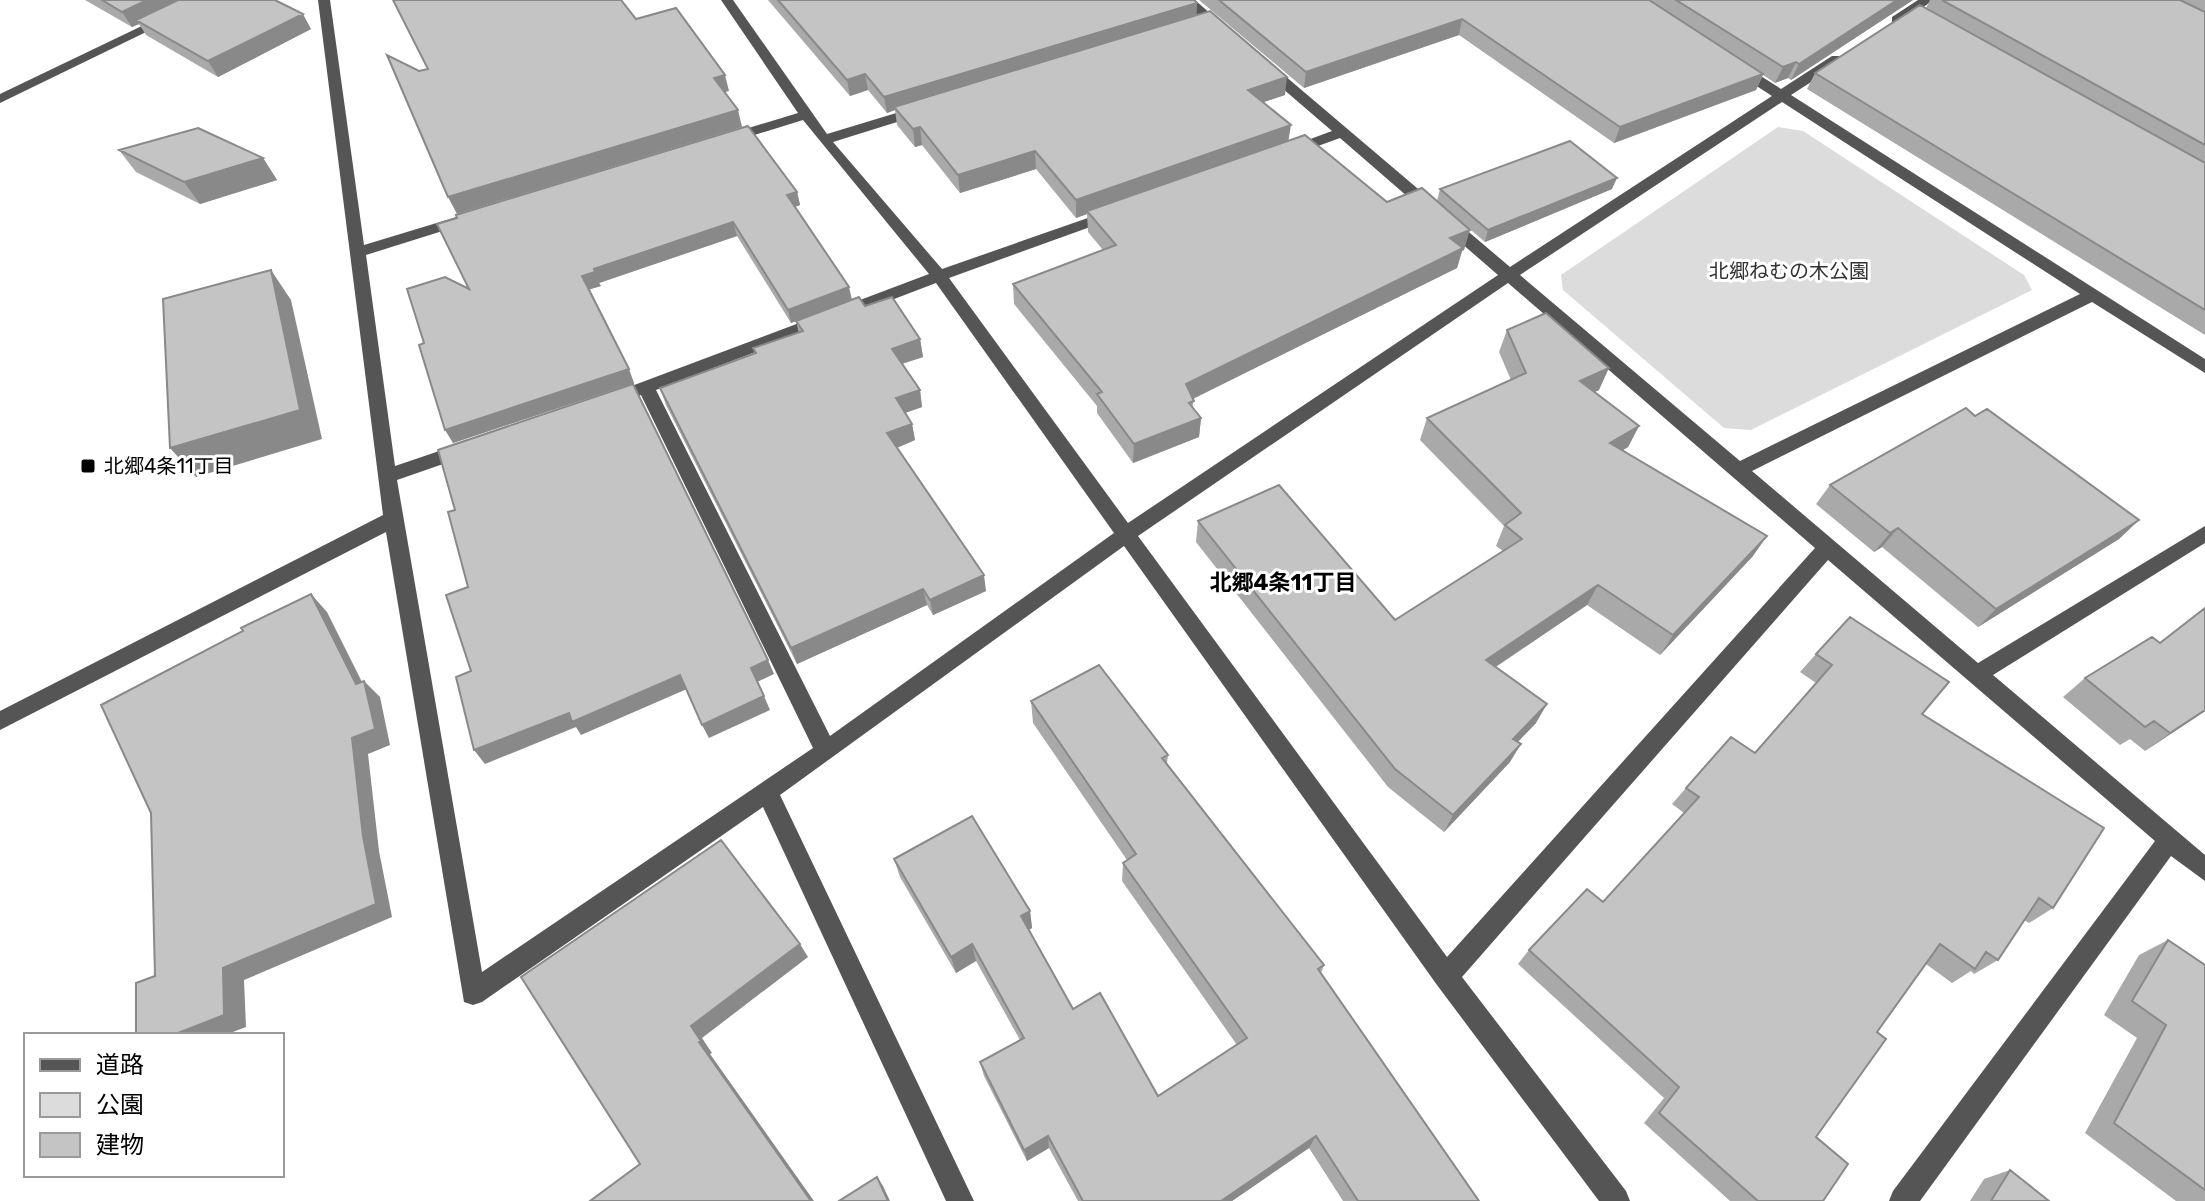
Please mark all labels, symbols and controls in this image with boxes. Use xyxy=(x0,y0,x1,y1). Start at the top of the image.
park label: 北郷ねむの木公園 xyxy=(1709,259,1869,283)
place label: 北郷4条11丁目 xyxy=(104,454,234,478)
marker: 北郷4条11丁目 xyxy=(79,457,97,475)
district label: 北郷4条11丁目 xyxy=(1210,569,1356,596)
legend xyxy=(24,1033,284,1177)
text: 道路 xyxy=(96,1051,144,1079)
text: 公園 xyxy=(96,1091,144,1119)
text: 建物 xyxy=(96,1131,144,1159)

